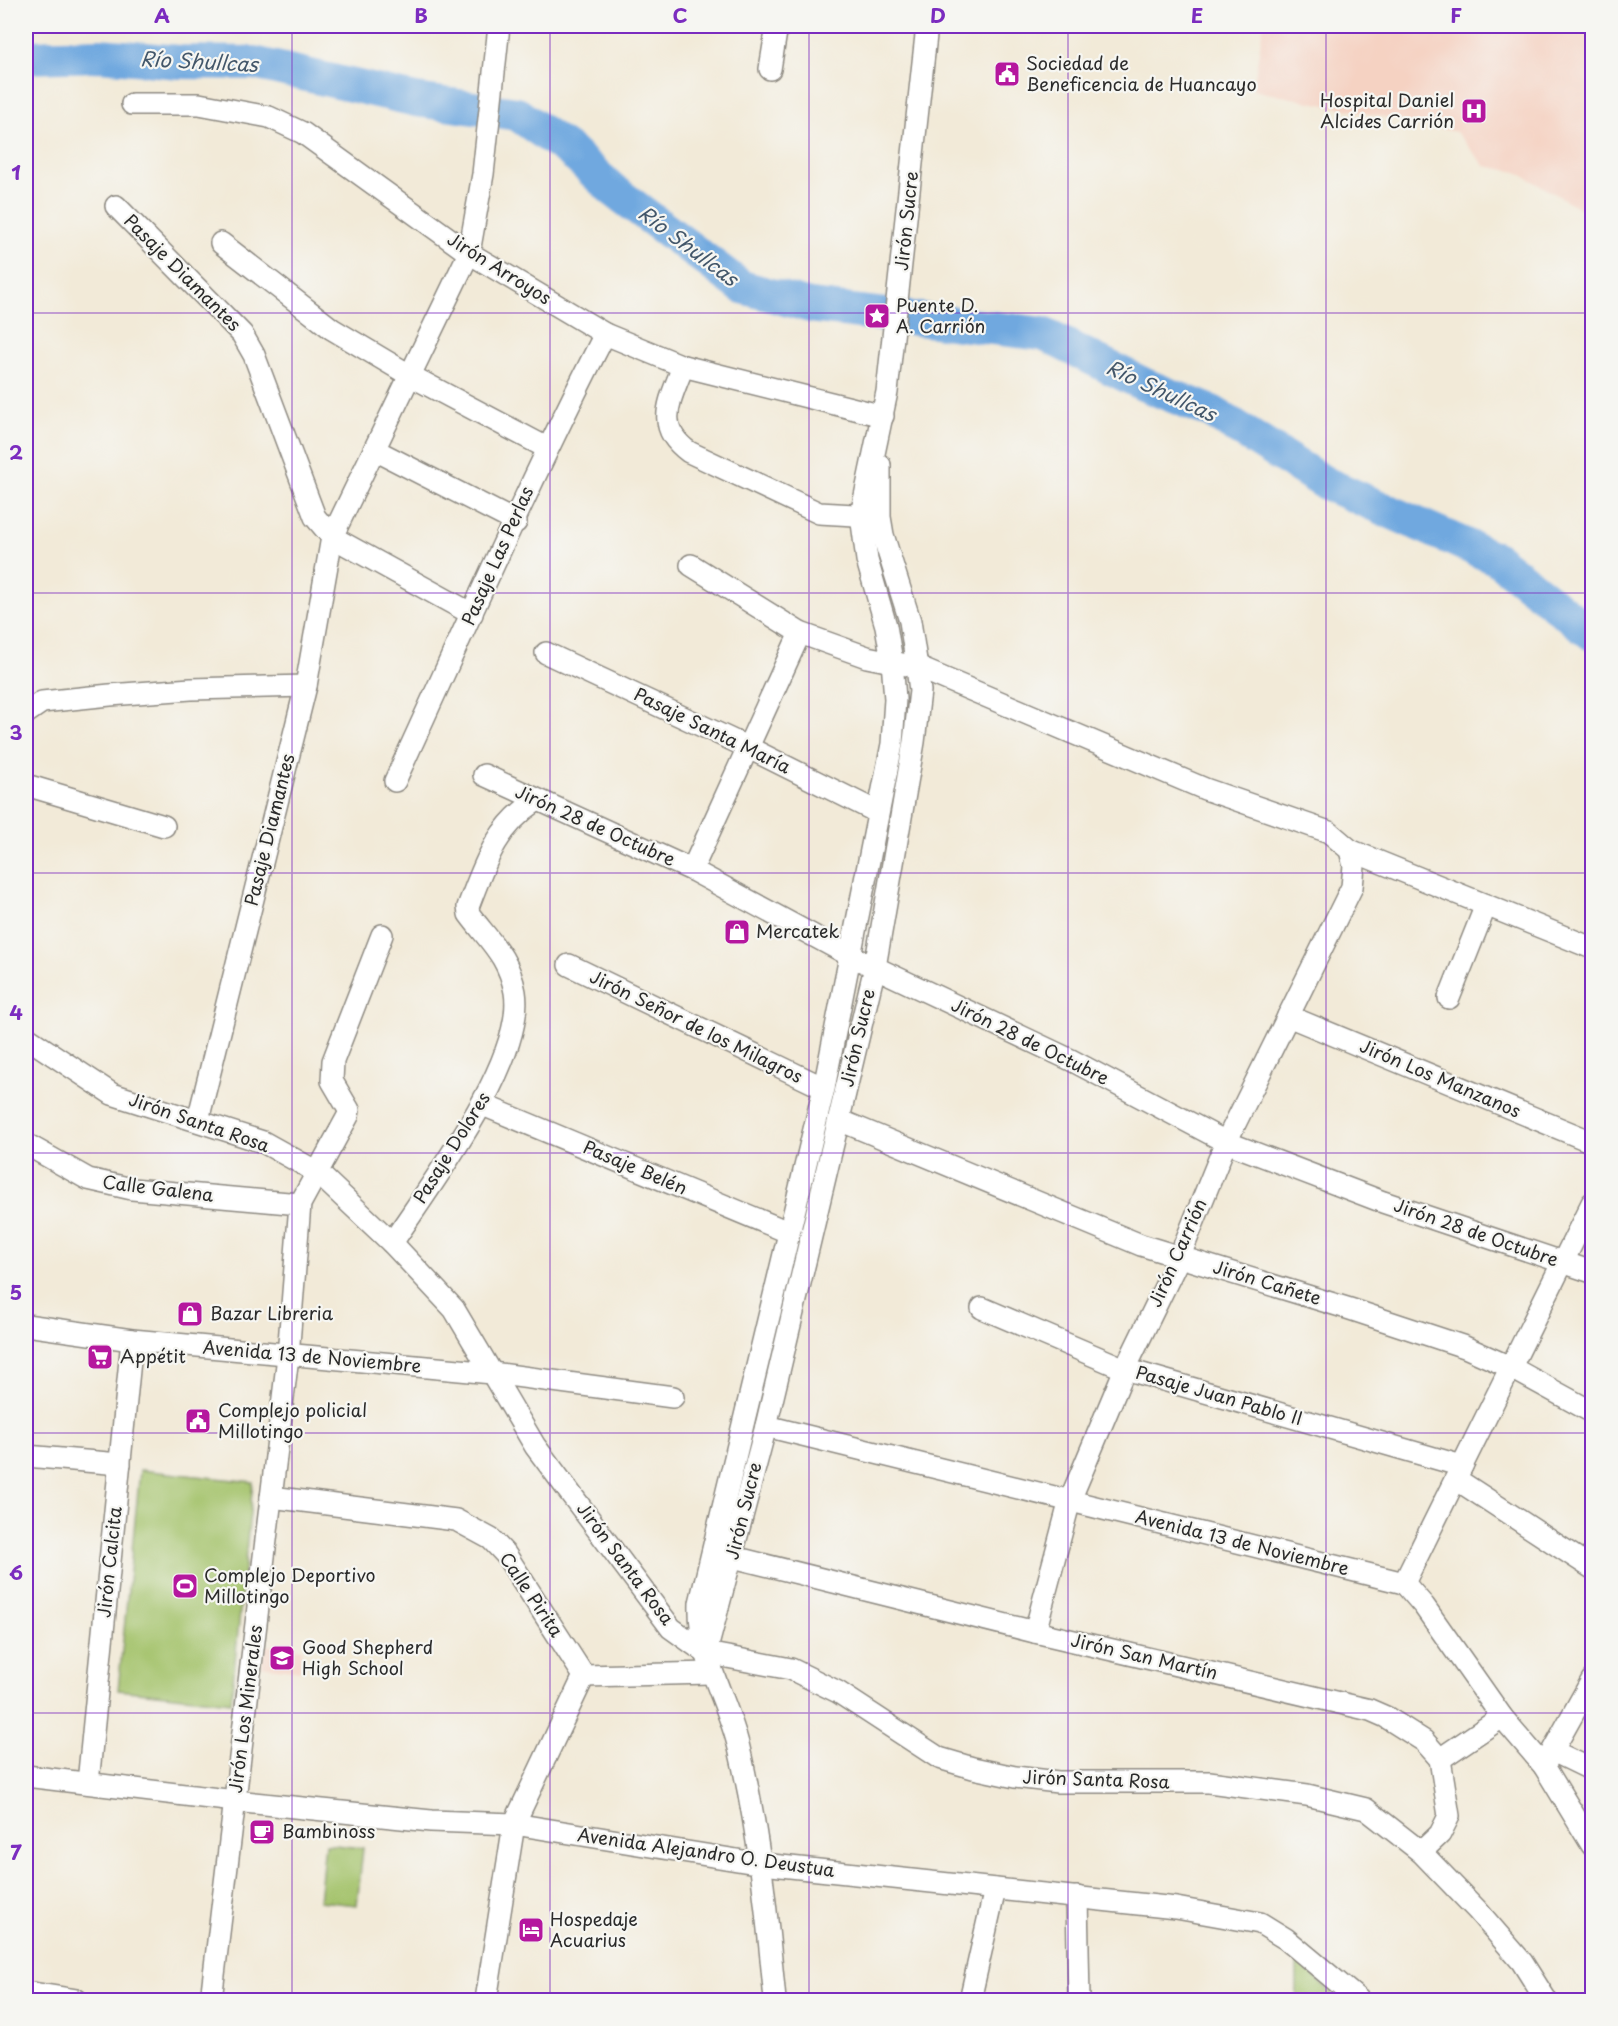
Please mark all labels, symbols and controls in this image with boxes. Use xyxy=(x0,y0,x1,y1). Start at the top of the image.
text: A xyxy=(154,0,170,30)
text: B xyxy=(414,0,428,30)
text: C xyxy=(672,0,688,30)
text: D xyxy=(930,0,946,30)
text: E xyxy=(1191,0,1203,30)
text: F xyxy=(1450,0,1462,30)
water label: Río Shullcas xyxy=(140,43,260,79)
place label: Sociedad de Beneficencia de Huancayo xyxy=(1026,49,1257,97)
public building icon: Sociedad de Beneficencia de Huancayo xyxy=(992,59,1022,89)
place label: Hospital Daniel Alcides Carrión xyxy=(1320,86,1454,134)
hospital icon: Hospital Daniel Alcides Carrión xyxy=(1459,96,1489,126)
text: 1 xyxy=(11,157,21,187)
street label: Jirón Sucre xyxy=(887,170,924,272)
water label: Río Shullcas xyxy=(633,198,746,294)
street label: Pasaje Diamantes xyxy=(118,207,248,337)
street label: Jirón Arroyos xyxy=(443,225,557,310)
place label: Puente D. A. Carrión xyxy=(896,291,985,339)
place icon: Puente D. A. Carrión xyxy=(862,301,892,331)
water label: Río Shullcas xyxy=(1102,352,1223,429)
text: 2 xyxy=(9,437,23,467)
street label: Pasaje Las Perlas xyxy=(454,482,539,629)
street label: Pasaje Santa María xyxy=(630,680,796,780)
text: 3 xyxy=(9,717,23,747)
street label: Pasaje Diamantes xyxy=(237,751,301,909)
street label: Jirón 28 de Octubre xyxy=(511,777,680,872)
shop icon: Mercatek xyxy=(722,917,752,947)
place label: Mercatek xyxy=(756,917,839,944)
street label: Jirón Señor de los Milagros xyxy=(586,962,808,1089)
street label: Jirón Sucre xyxy=(832,986,881,1089)
street label: Jirón 28 de Octubre xyxy=(947,991,1114,1091)
text: 4 xyxy=(9,997,23,1027)
street label: Jirón Los Manzanos xyxy=(1356,1031,1525,1124)
street label: Jirón Santa Rosa xyxy=(125,1085,274,1159)
street label: Pasaje Dolores xyxy=(406,1086,496,1208)
street label: Pasaje Belén xyxy=(579,1133,692,1201)
street label: Calle Galena xyxy=(101,1167,216,1208)
street label: Jirón 28 de Octubre xyxy=(1391,1191,1563,1272)
street label: Jirón Carrión xyxy=(1141,1194,1213,1311)
street label: Jirón Cañete xyxy=(1210,1252,1325,1311)
text: 5 xyxy=(10,1277,22,1307)
shop icon: Bazar Libreria xyxy=(175,1299,205,1329)
place label: Bazar Libreria xyxy=(210,1299,334,1326)
street label: Avenida 13 de Noviembre xyxy=(202,1332,423,1379)
supermarket icon: Appétit xyxy=(85,1342,115,1372)
place label: Appétit xyxy=(120,1342,186,1369)
street label: Pasaje Juan Pablo II xyxy=(1133,1358,1306,1431)
place label: Complejo policial Millotingo xyxy=(218,1396,367,1444)
public building icon: Complejo policial Millotingo xyxy=(183,1406,213,1436)
street label: Jirón Sucre xyxy=(717,1459,768,1562)
street label: Jirón Santa Rosa xyxy=(571,1496,682,1631)
street label: Avenida 13 de Noviembre xyxy=(1133,1502,1352,1581)
street label: Jirón Calcita xyxy=(89,1504,128,1619)
street label: Calle Pirita xyxy=(494,1546,571,1643)
text: 6 xyxy=(9,1557,23,1587)
place label: Complejo Deportivo Millotingo xyxy=(204,1561,376,1609)
sports icon: Complejo Deportivo Millotingo xyxy=(170,1571,200,1601)
street label: Jirón Los Minerales xyxy=(221,1623,268,1794)
street label: Jirón San Martín xyxy=(1068,1626,1220,1686)
place label: Good Shepherd High School xyxy=(302,1633,433,1681)
school or university icon: Good Shepherd High School xyxy=(267,1643,297,1673)
street label: Jirón Santa Rosa xyxy=(1022,1762,1171,1795)
cafe icon: Bambinoss xyxy=(247,1817,277,1847)
place label: Bambinoss xyxy=(282,1817,375,1844)
street label: Avenida Alejandro O. Deustua xyxy=(576,1820,837,1883)
text: 7 xyxy=(10,1837,22,1867)
place label: Hospedaje Acuarius xyxy=(550,1905,638,1953)
hotel icon: Hospedaje Acuarius xyxy=(516,1915,546,1945)

